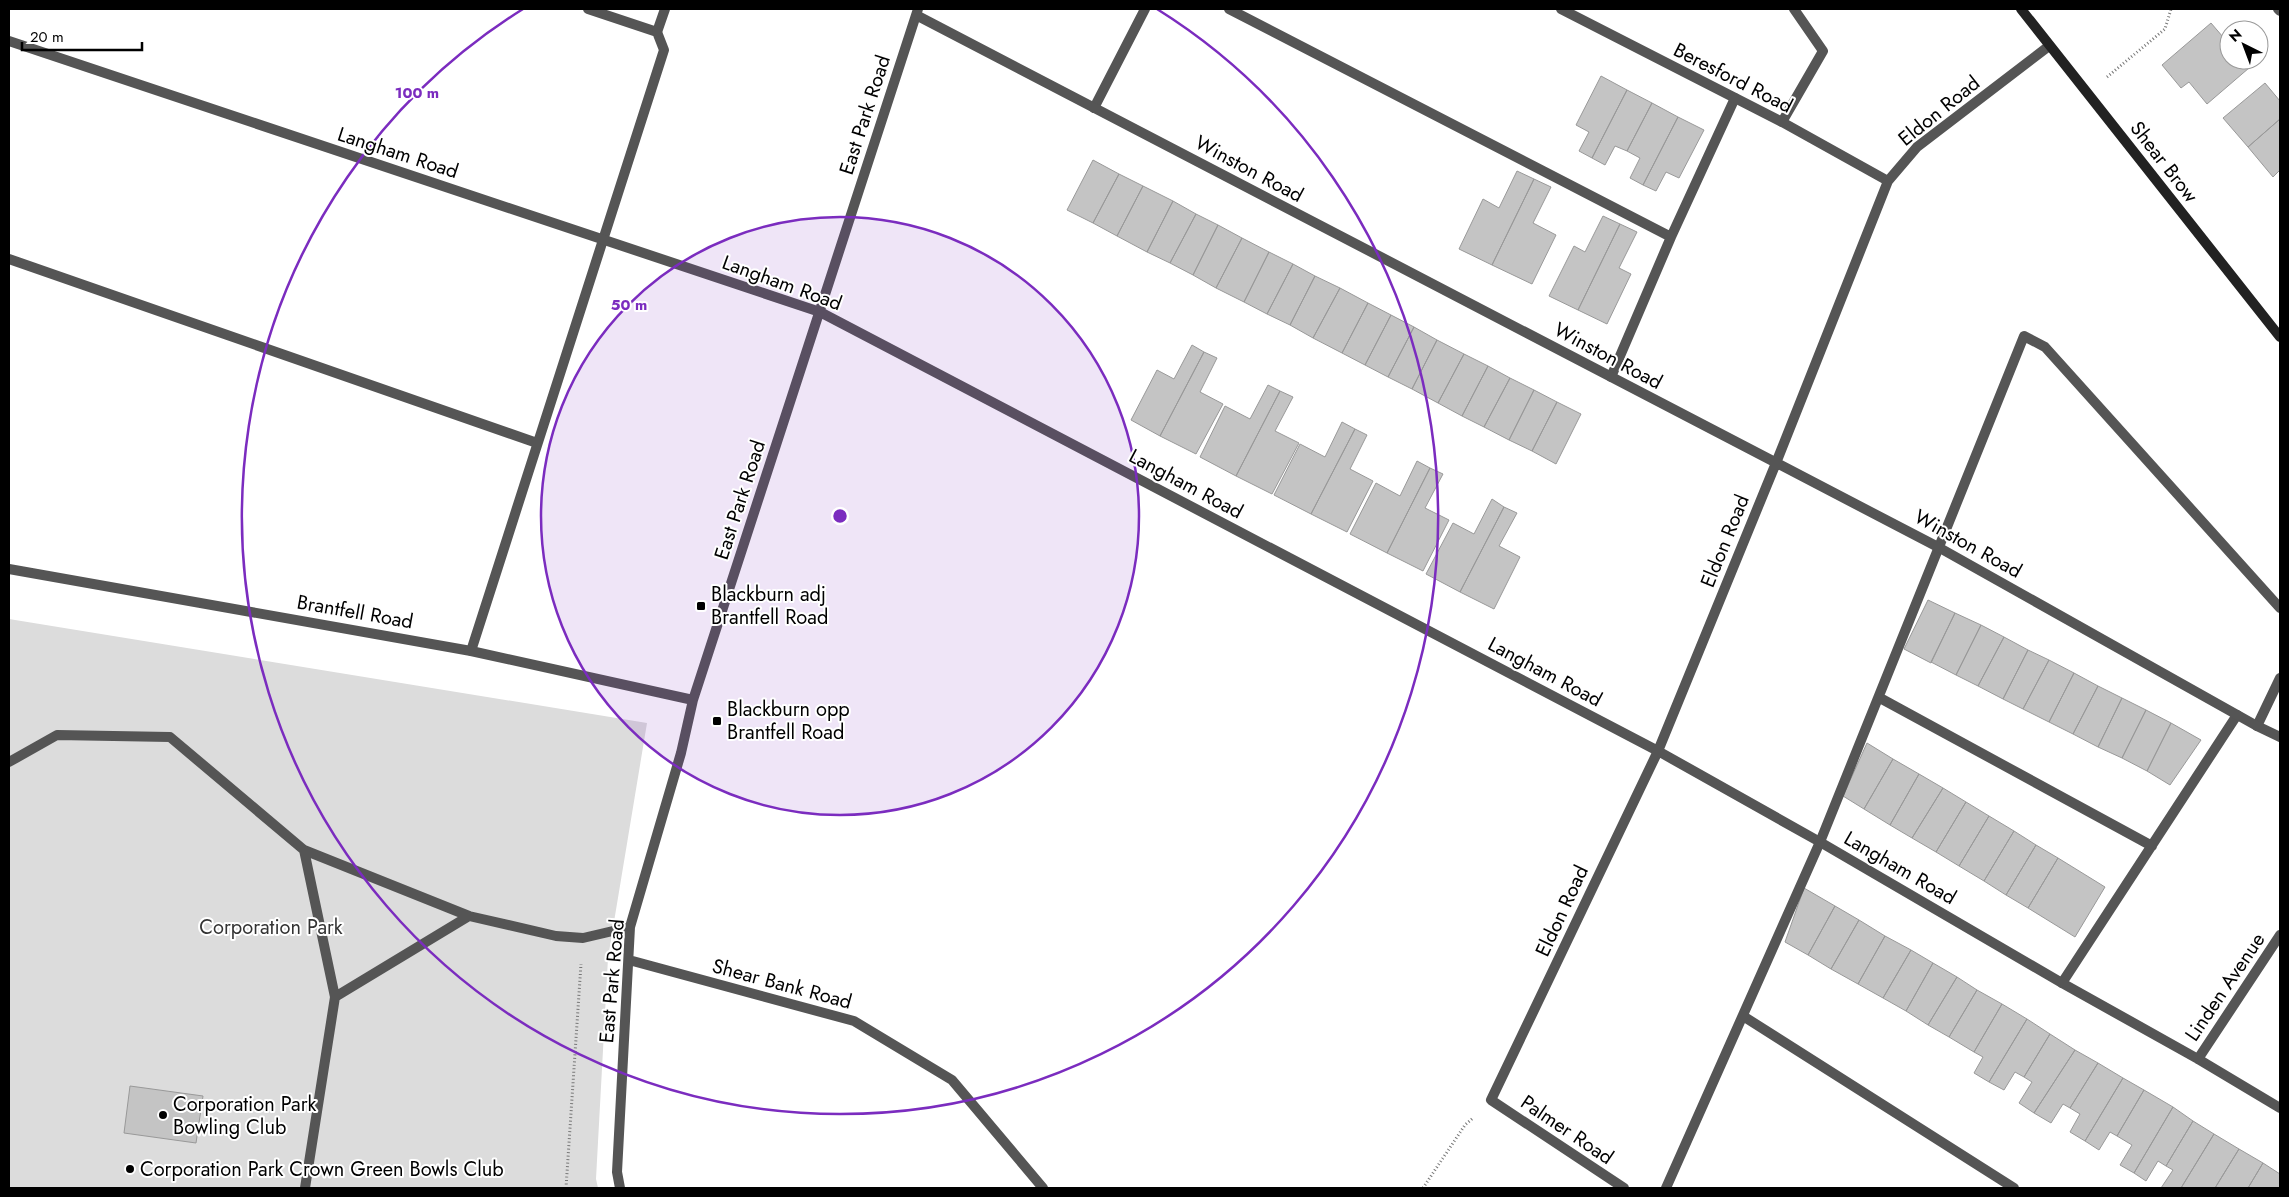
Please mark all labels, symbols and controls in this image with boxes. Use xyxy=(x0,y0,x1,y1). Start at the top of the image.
scale bar xyxy=(22,20,142,52)
north arrow xyxy=(2219,20,2269,70)
text: N xyxy=(2224,24,2246,46)
text: 20 m xyxy=(30,26,64,48)
street label: Beresford Road xyxy=(1668,35,1798,121)
street label: East Park Road xyxy=(832,51,898,179)
street label: Eldon Road xyxy=(1892,69,1986,153)
text: 100 m xyxy=(395,82,439,104)
street label: Shear Brow xyxy=(2123,115,2205,209)
street label: Langham Road xyxy=(334,120,462,186)
street label: Winston Road xyxy=(1190,128,1308,210)
street label: Langham Road xyxy=(718,248,846,318)
text: 50 m xyxy=(611,294,647,316)
street label: Winston Road xyxy=(1549,315,1667,397)
street label: East Park Road xyxy=(707,436,773,564)
street label: Langham Road xyxy=(1124,442,1248,526)
street label: Eldon Road xyxy=(1693,490,1757,592)
street label: Winston Road xyxy=(1909,502,2027,586)
centre of rings xyxy=(831,507,849,525)
place label: Blackburn adj Brantfell Road xyxy=(711,580,828,632)
street label: Brantfell Road xyxy=(295,588,415,636)
marker: Blackburn adj Brantfell Road xyxy=(695,600,707,612)
street label: Langham Road xyxy=(1483,630,1607,714)
place label: Blackburn opp Brantfell Road xyxy=(727,695,850,747)
marker: Blackburn opp Brantfell Road xyxy=(711,715,723,727)
street label: Langham Road xyxy=(1838,824,1962,912)
street label: Eldon Road xyxy=(1528,861,1596,961)
park label: Corporation Park xyxy=(199,913,343,942)
street label: East Park Road xyxy=(592,918,632,1044)
street label: Linden Avenue xyxy=(2178,927,2272,1047)
street label: Shear Bank Road xyxy=(709,951,855,1017)
street label: Palmer Road xyxy=(1515,1088,1619,1172)
place label: Corporation Park Bowling Club xyxy=(173,1090,317,1142)
marker: Corporation Park Bowling Club xyxy=(157,1109,169,1121)
place label: Corporation Park Crown Green Bowls Club xyxy=(140,1155,504,1184)
marker: Corporation Park Crown Green Bowls Club xyxy=(124,1163,136,1175)

